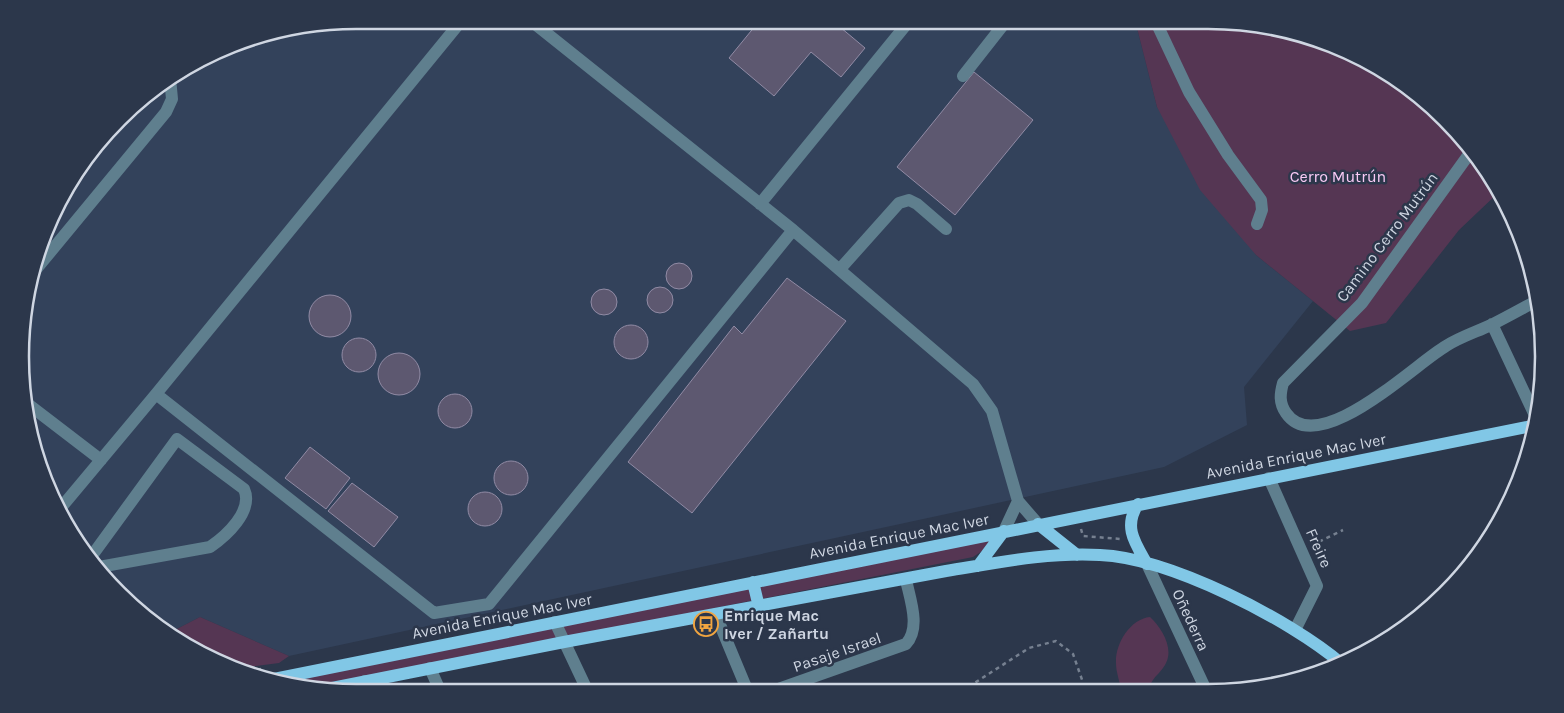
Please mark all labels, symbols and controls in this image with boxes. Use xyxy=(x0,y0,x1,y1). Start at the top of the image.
park label: Cerro Mutrún xyxy=(1290,167,1386,186)
street label: Camino Cerro Mutrún xyxy=(1332,169,1442,305)
street label: Avenida Enrique Mac Iver xyxy=(1204,429,1388,483)
street label: Avenida Enrique Mac Iver xyxy=(807,509,991,563)
street label: Freire xyxy=(1302,525,1336,571)
street label: Oñederra xyxy=(1168,586,1214,654)
street label: Avenida Enrique Mac Iver xyxy=(410,589,594,643)
place label: Enrique Mac Iver / Zañartu xyxy=(724,606,829,643)
bus stop icon: Enrique Mac Iver / Zañartu xyxy=(693,611,719,637)
street label: Pasaje Israel xyxy=(790,628,884,676)

